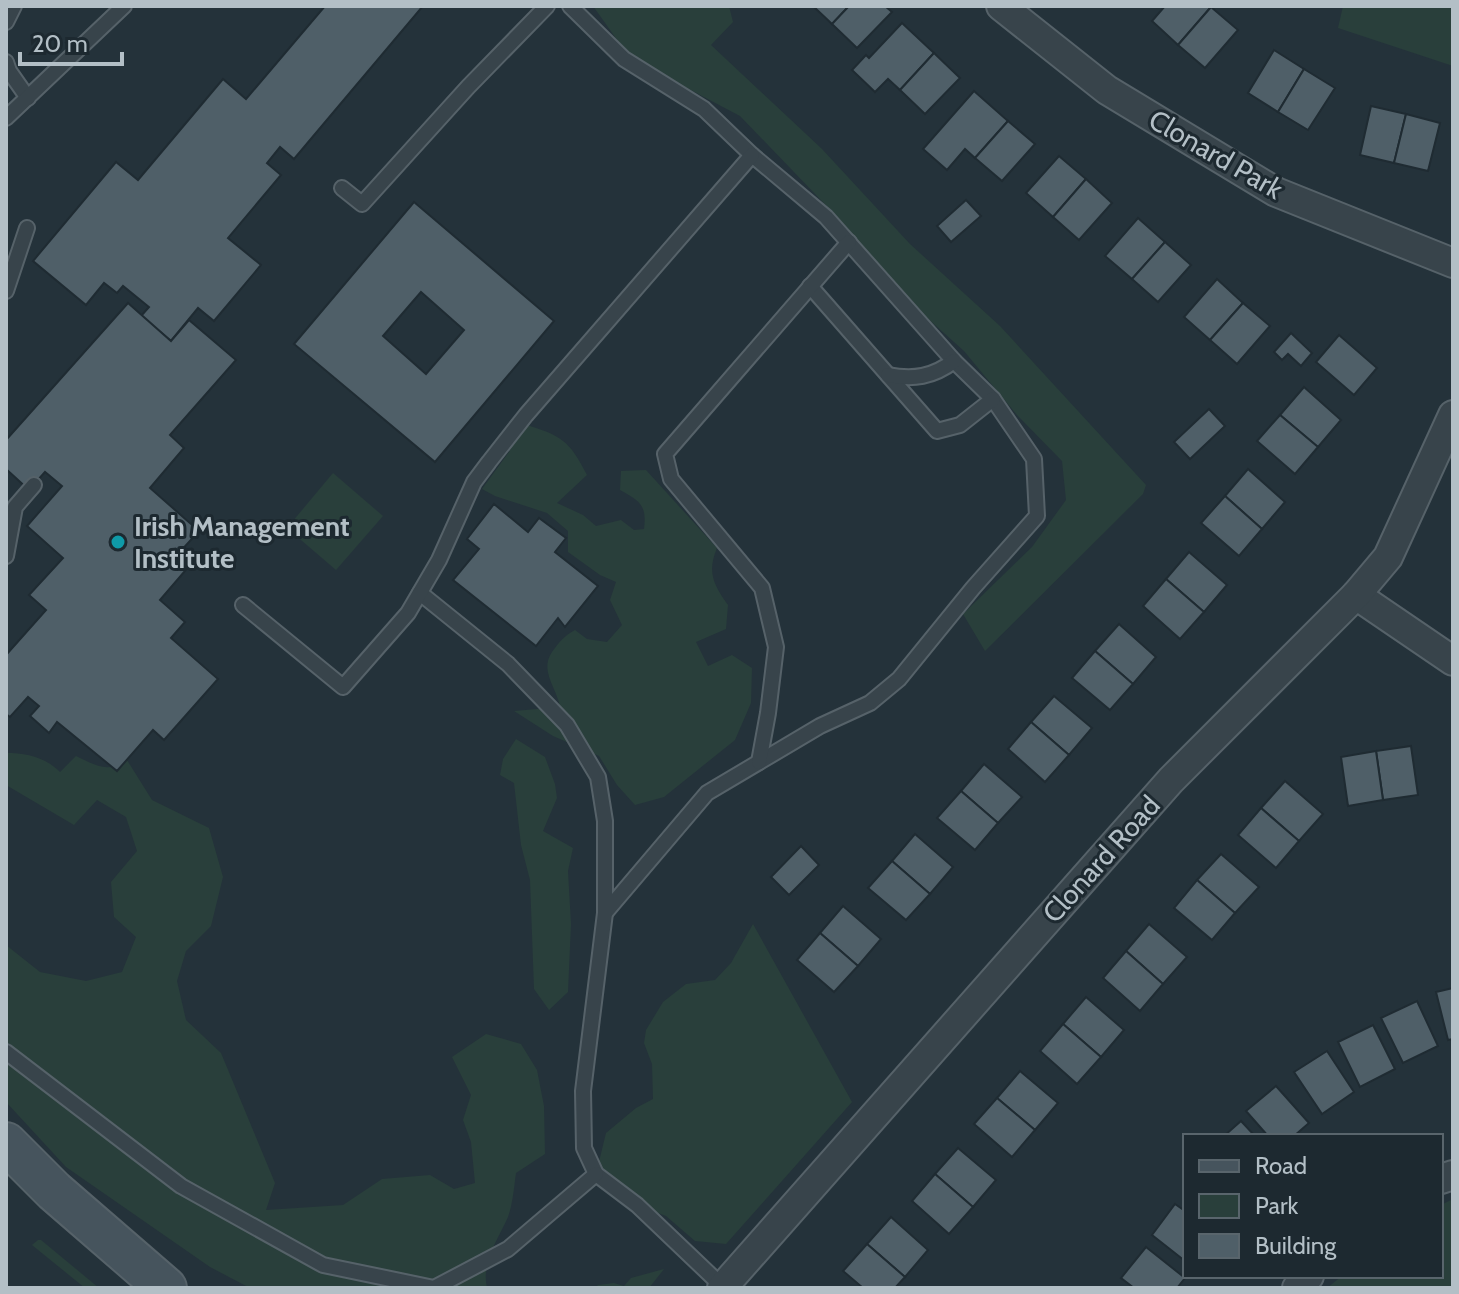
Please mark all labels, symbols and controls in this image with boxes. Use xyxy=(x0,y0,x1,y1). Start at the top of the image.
scale bar xyxy=(20,16,122,66)
text: 20 m xyxy=(32,29,88,58)
street label: Clonard Park xyxy=(1143,102,1289,206)
place label: Irish Management Institute xyxy=(134,509,350,575)
marker: Irish Management Institute xyxy=(109,533,127,551)
street label: Clonard Road xyxy=(1035,788,1167,930)
legend xyxy=(1183,1134,1443,1278)
text: Road xyxy=(1255,1151,1307,1180)
text: Park xyxy=(1255,1191,1298,1220)
text: Building xyxy=(1255,1231,1337,1260)

